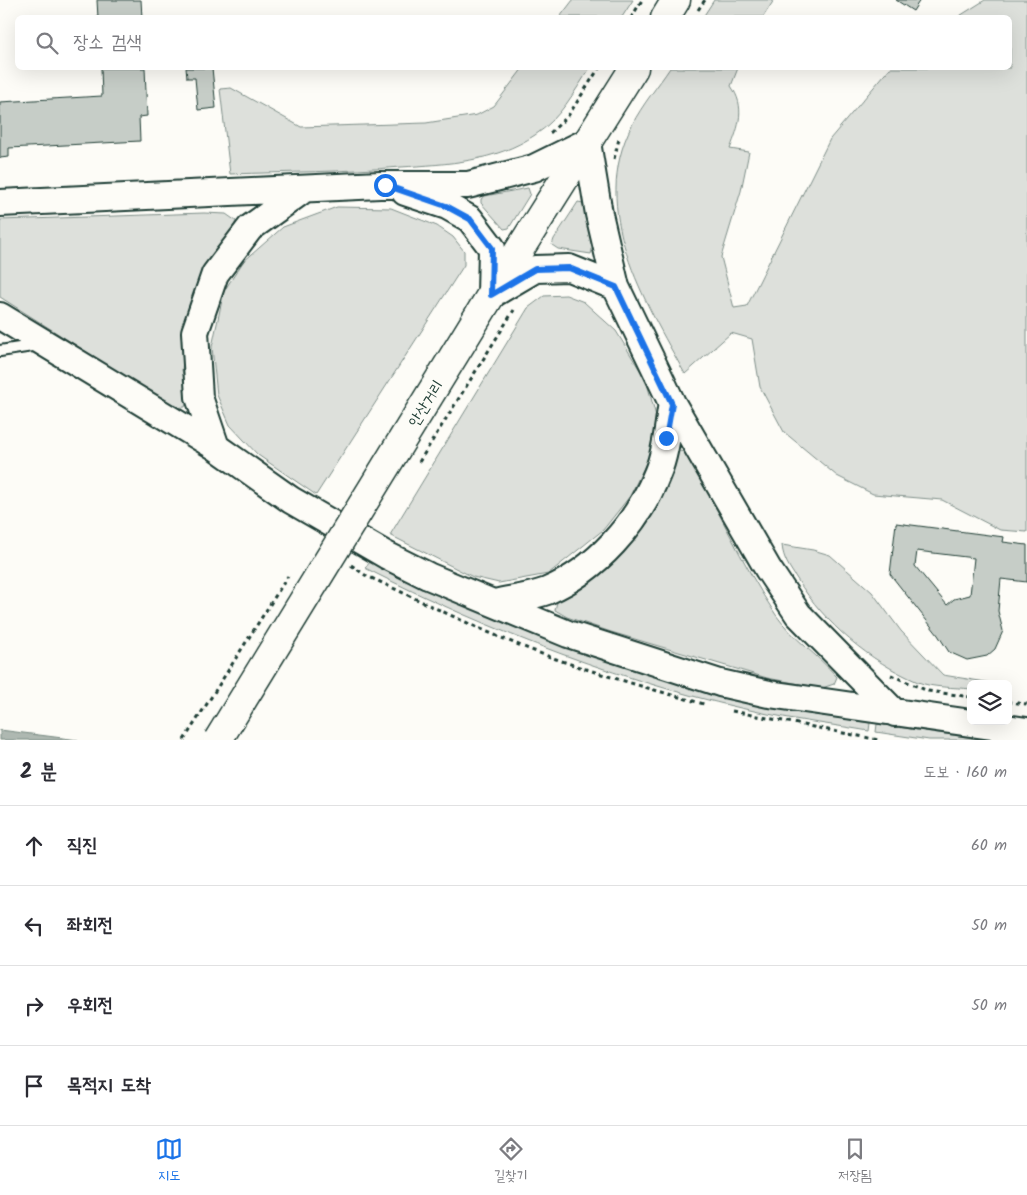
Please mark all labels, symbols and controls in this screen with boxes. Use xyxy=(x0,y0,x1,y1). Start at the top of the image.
search box xyxy=(15,15,1012,70)
text: 장소 검색 xyxy=(73,28,142,58)
icon: search xyxy=(33,29,61,57)
route start xyxy=(374,174,397,197)
street label: 안산거리 xyxy=(402,375,451,432)
route end xyxy=(655,427,678,450)
map controls xyxy=(967,680,1012,725)
button: layers xyxy=(967,680,1012,725)
text: 2 분 xyxy=(20,756,57,789)
text: 도보 · 160 m xyxy=(924,760,1007,785)
text: 직진 xyxy=(67,831,98,861)
icon: ahead xyxy=(20,832,48,860)
text: 60 m xyxy=(971,833,1007,858)
text: 좌회전 xyxy=(67,911,113,941)
icon: left xyxy=(20,912,48,940)
text: 50 m xyxy=(971,913,1007,938)
text: 우회전 xyxy=(67,991,113,1021)
icon: right xyxy=(20,992,48,1020)
text: 50 m xyxy=(971,993,1007,1018)
text: 목적지 도착 xyxy=(67,1071,151,1101)
icon: arrive xyxy=(20,1072,48,1100)
tab: 지도 xyxy=(155,1135,183,1187)
tab: 길찾기 xyxy=(494,1135,528,1187)
tab: 저장됨 xyxy=(838,1135,872,1187)

